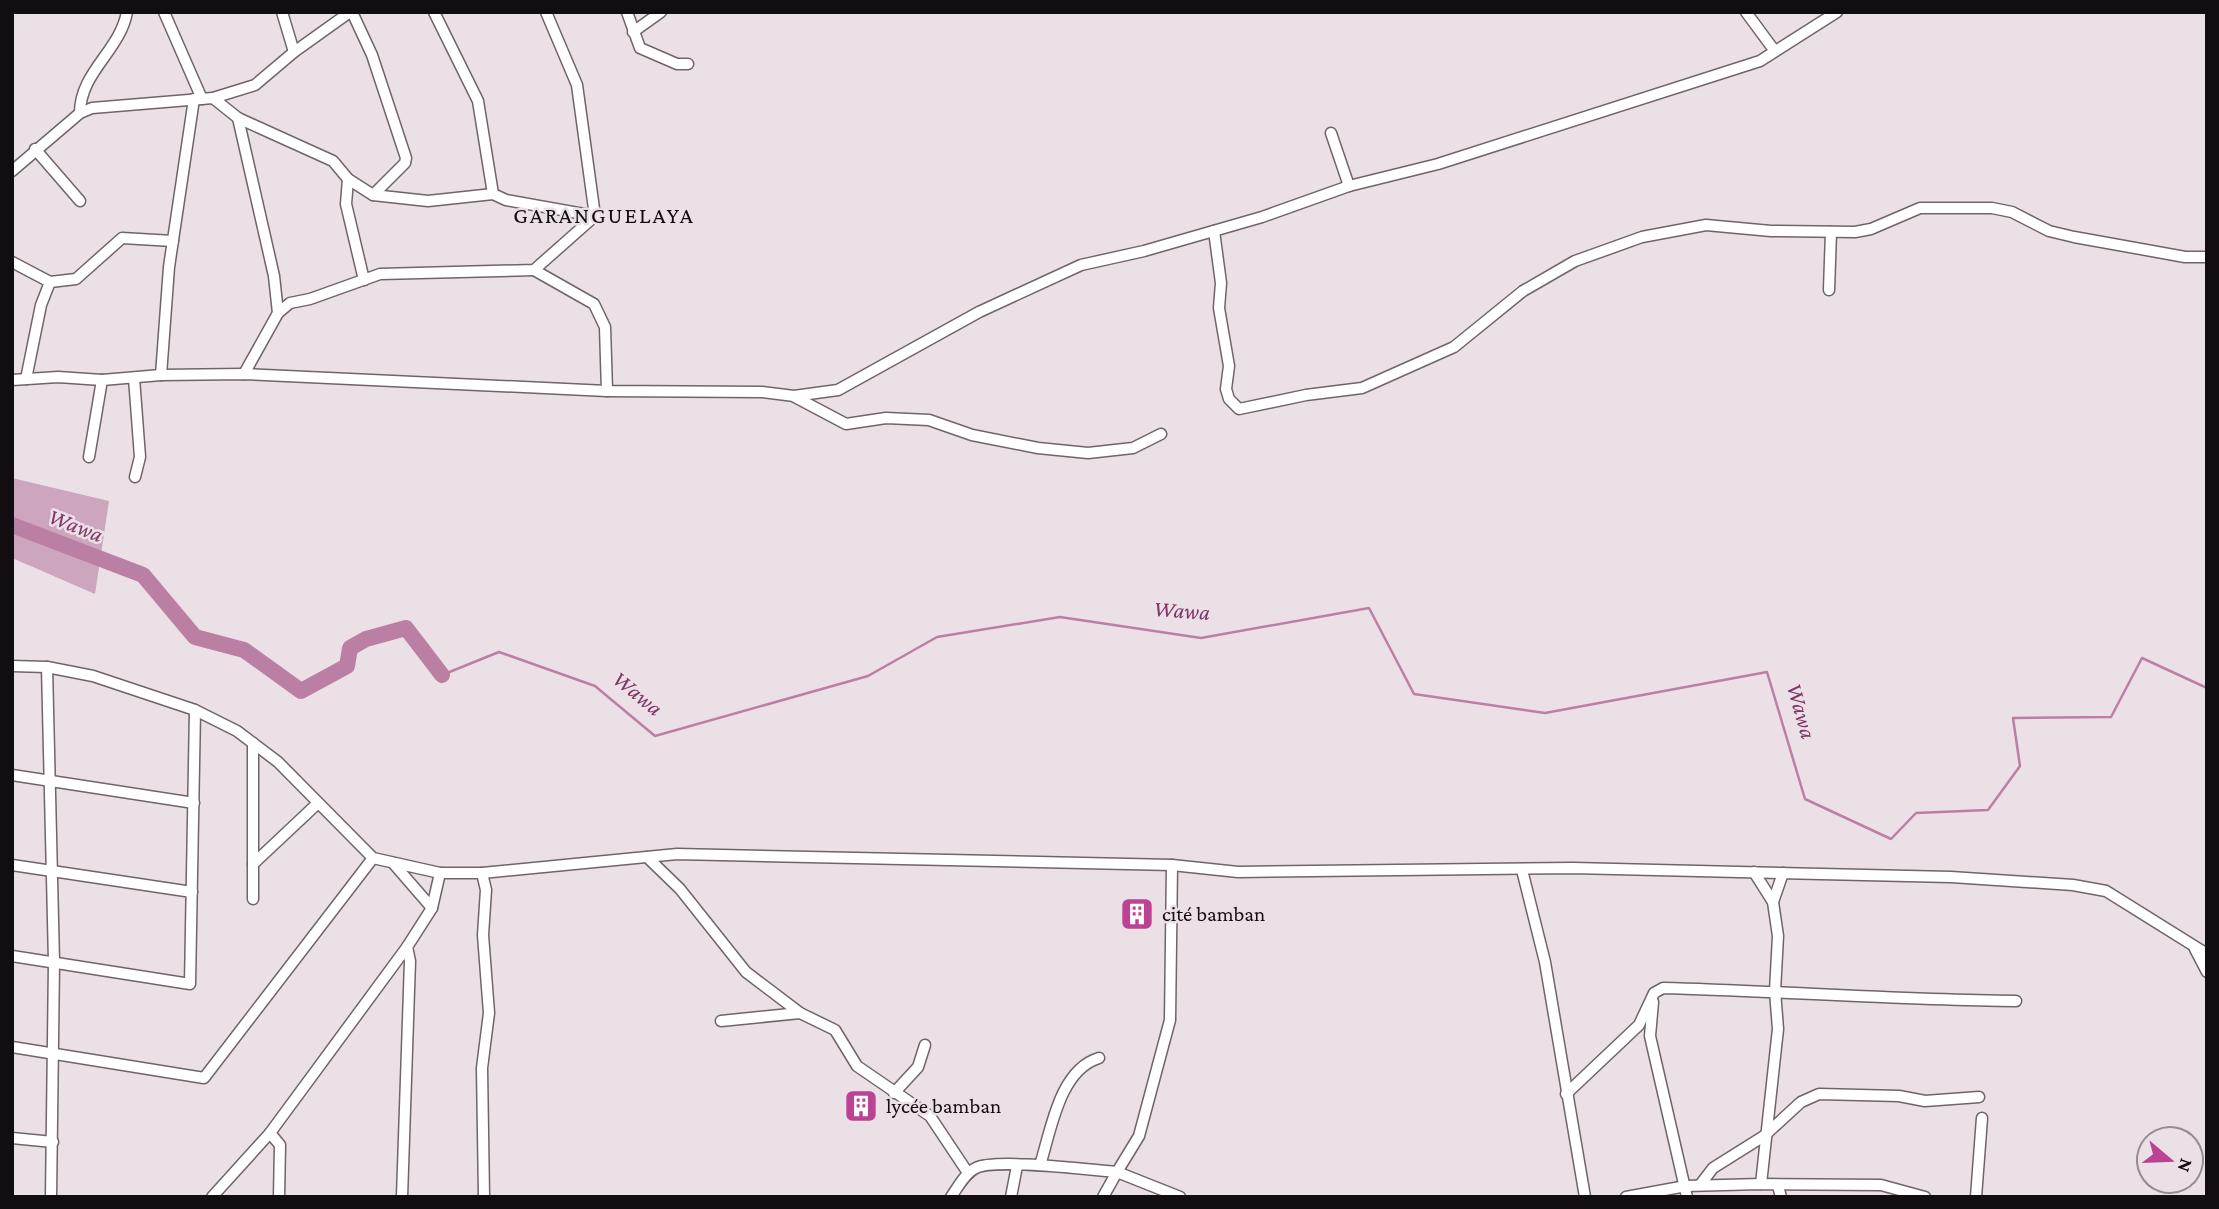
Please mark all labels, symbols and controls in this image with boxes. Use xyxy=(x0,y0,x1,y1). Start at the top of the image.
district label: GARANGUELAYA xyxy=(513,202,695,228)
water label: Wawa xyxy=(45,503,107,547)
water label: Wawa xyxy=(1153,595,1211,625)
water label: Wawa xyxy=(608,665,668,721)
water label: Wawa xyxy=(1782,680,1822,742)
building icon: cité bamban xyxy=(1118,895,1156,933)
place label: cité bamban xyxy=(1162,902,1265,926)
building icon: lycée bamban xyxy=(842,1087,880,1125)
place label: lycée bamban xyxy=(886,1094,1001,1118)
north arrow xyxy=(2135,1125,2205,1195)
text: N xyxy=(2174,1156,2198,1175)

